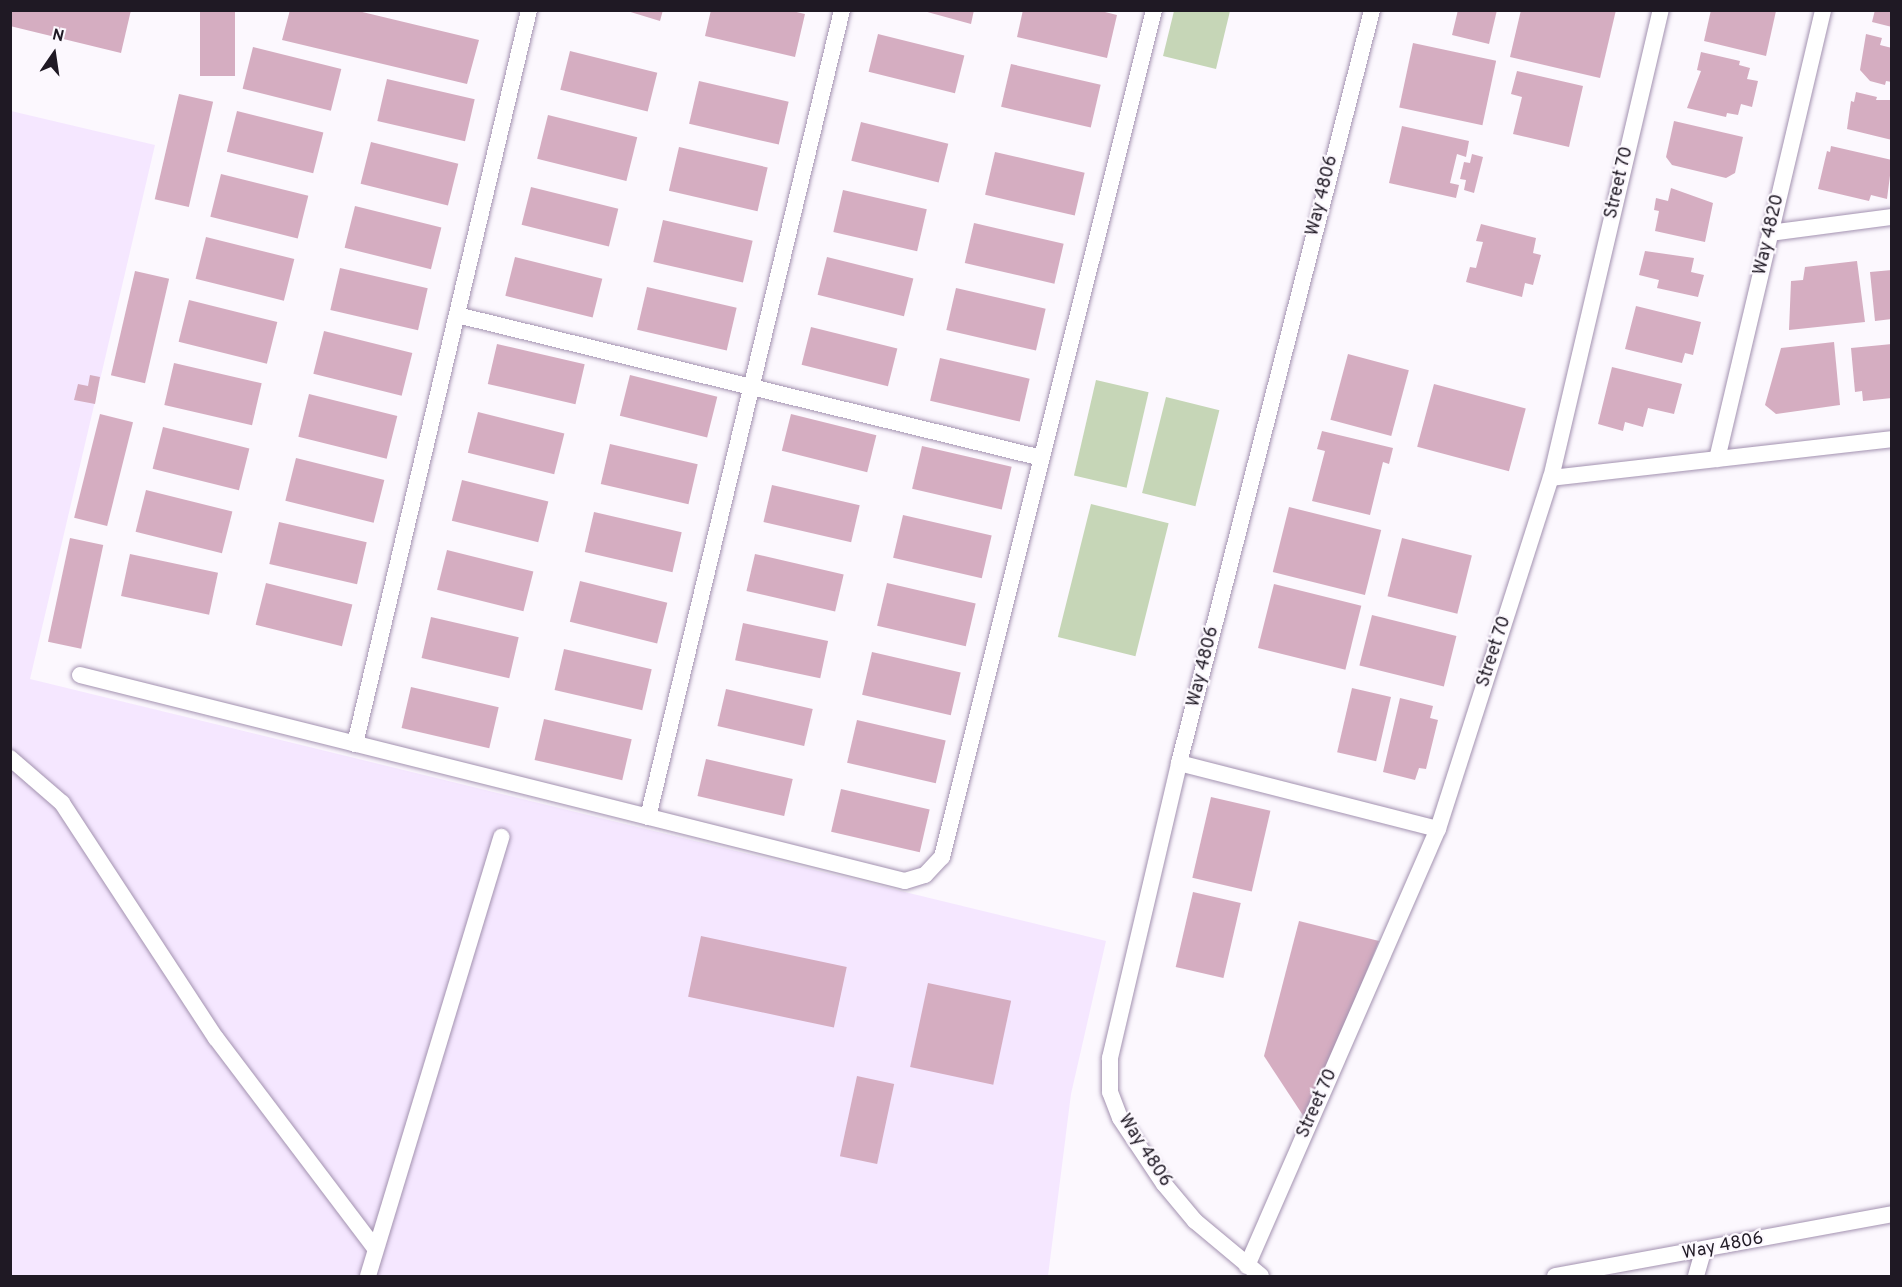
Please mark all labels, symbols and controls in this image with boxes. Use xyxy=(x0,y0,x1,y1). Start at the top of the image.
north arrow xyxy=(24,24,84,84)
text: N xyxy=(50,25,66,47)
street label: Street 70 xyxy=(1601,144,1639,222)
street label: Way 4806 xyxy=(1303,154,1343,238)
street label: Way 4820 xyxy=(1750,193,1790,277)
street label: Street 70 xyxy=(1473,613,1517,691)
street label: Way 4806 xyxy=(1184,625,1224,709)
street label: Street 70 xyxy=(1293,1066,1343,1142)
street label: Way 4806 xyxy=(1113,1111,1175,1191)
street label: Way 4806 xyxy=(1681,1229,1765,1265)

